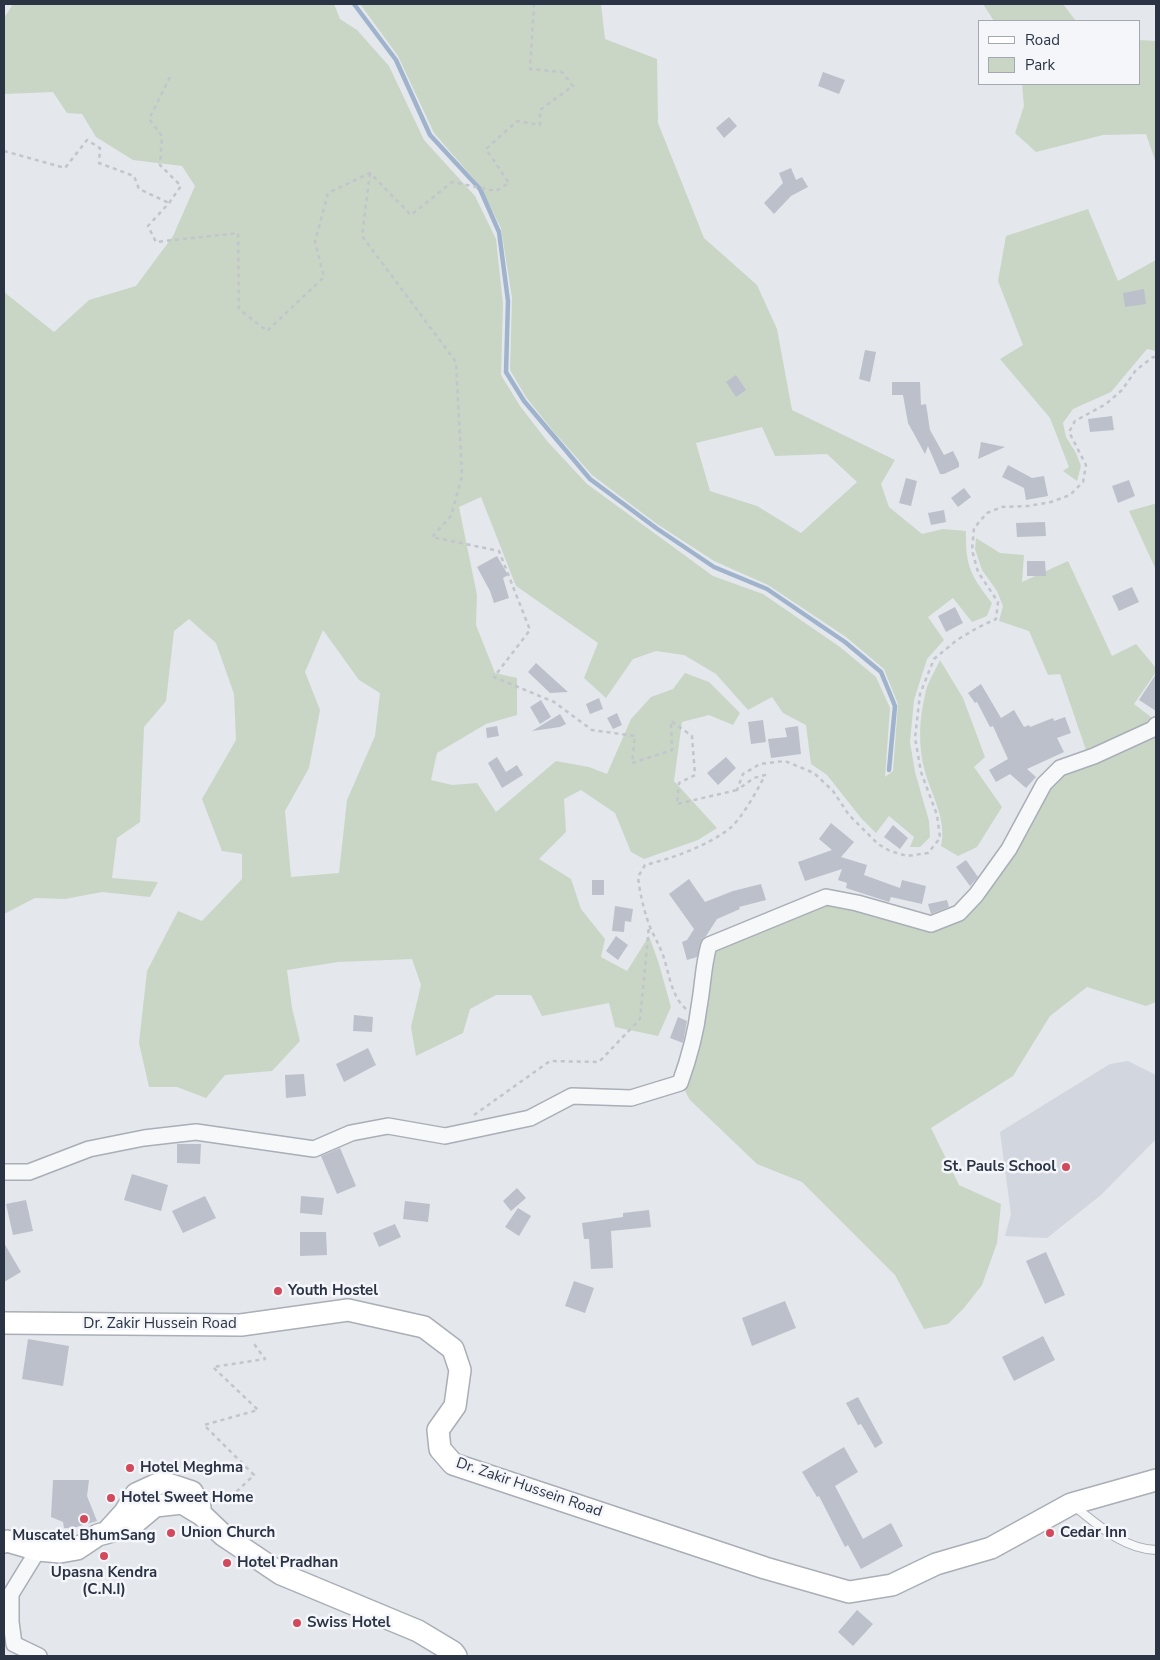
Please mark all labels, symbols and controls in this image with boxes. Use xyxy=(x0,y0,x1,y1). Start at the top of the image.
legend xyxy=(978,20,1140,85)
text: Road xyxy=(1025,30,1060,50)
text: Park xyxy=(1025,55,1055,75)
place label: St. Pauls School xyxy=(943,1158,1056,1176)
marker: St. Pauls School xyxy=(1060,1161,1072,1173)
place label: Youth Hostel xyxy=(288,1282,378,1300)
marker: Youth Hostel xyxy=(272,1285,284,1297)
street label: Dr. Zakir Hussein Road xyxy=(83,1315,237,1333)
street label: Dr. Zakir Hussein Road xyxy=(454,1455,604,1521)
place label: Hotel Meghma xyxy=(140,1459,243,1477)
marker: Hotel Meghma xyxy=(124,1462,136,1474)
place label: Hotel Sweet Home xyxy=(121,1489,253,1507)
marker: Hotel Sweet Home xyxy=(105,1492,117,1504)
marker: Muscatel BhumSang xyxy=(78,1513,90,1525)
place label: Union Church xyxy=(181,1524,275,1542)
place label: Cedar Inn xyxy=(1060,1524,1127,1542)
place label: Muscatel BhumSang xyxy=(12,1527,156,1545)
marker: Union Church xyxy=(165,1527,177,1539)
marker: Cedar Inn xyxy=(1044,1527,1056,1539)
marker: Upasna Kendra (C.N.I) xyxy=(98,1550,110,1562)
place label: Hotel Pradhan xyxy=(237,1554,338,1572)
marker: Hotel Pradhan xyxy=(221,1557,233,1569)
place label: Upasna Kendra (C.N.I) xyxy=(51,1564,157,1599)
place label: Swiss Hotel xyxy=(307,1614,390,1632)
marker: Swiss Hotel xyxy=(291,1617,303,1629)

